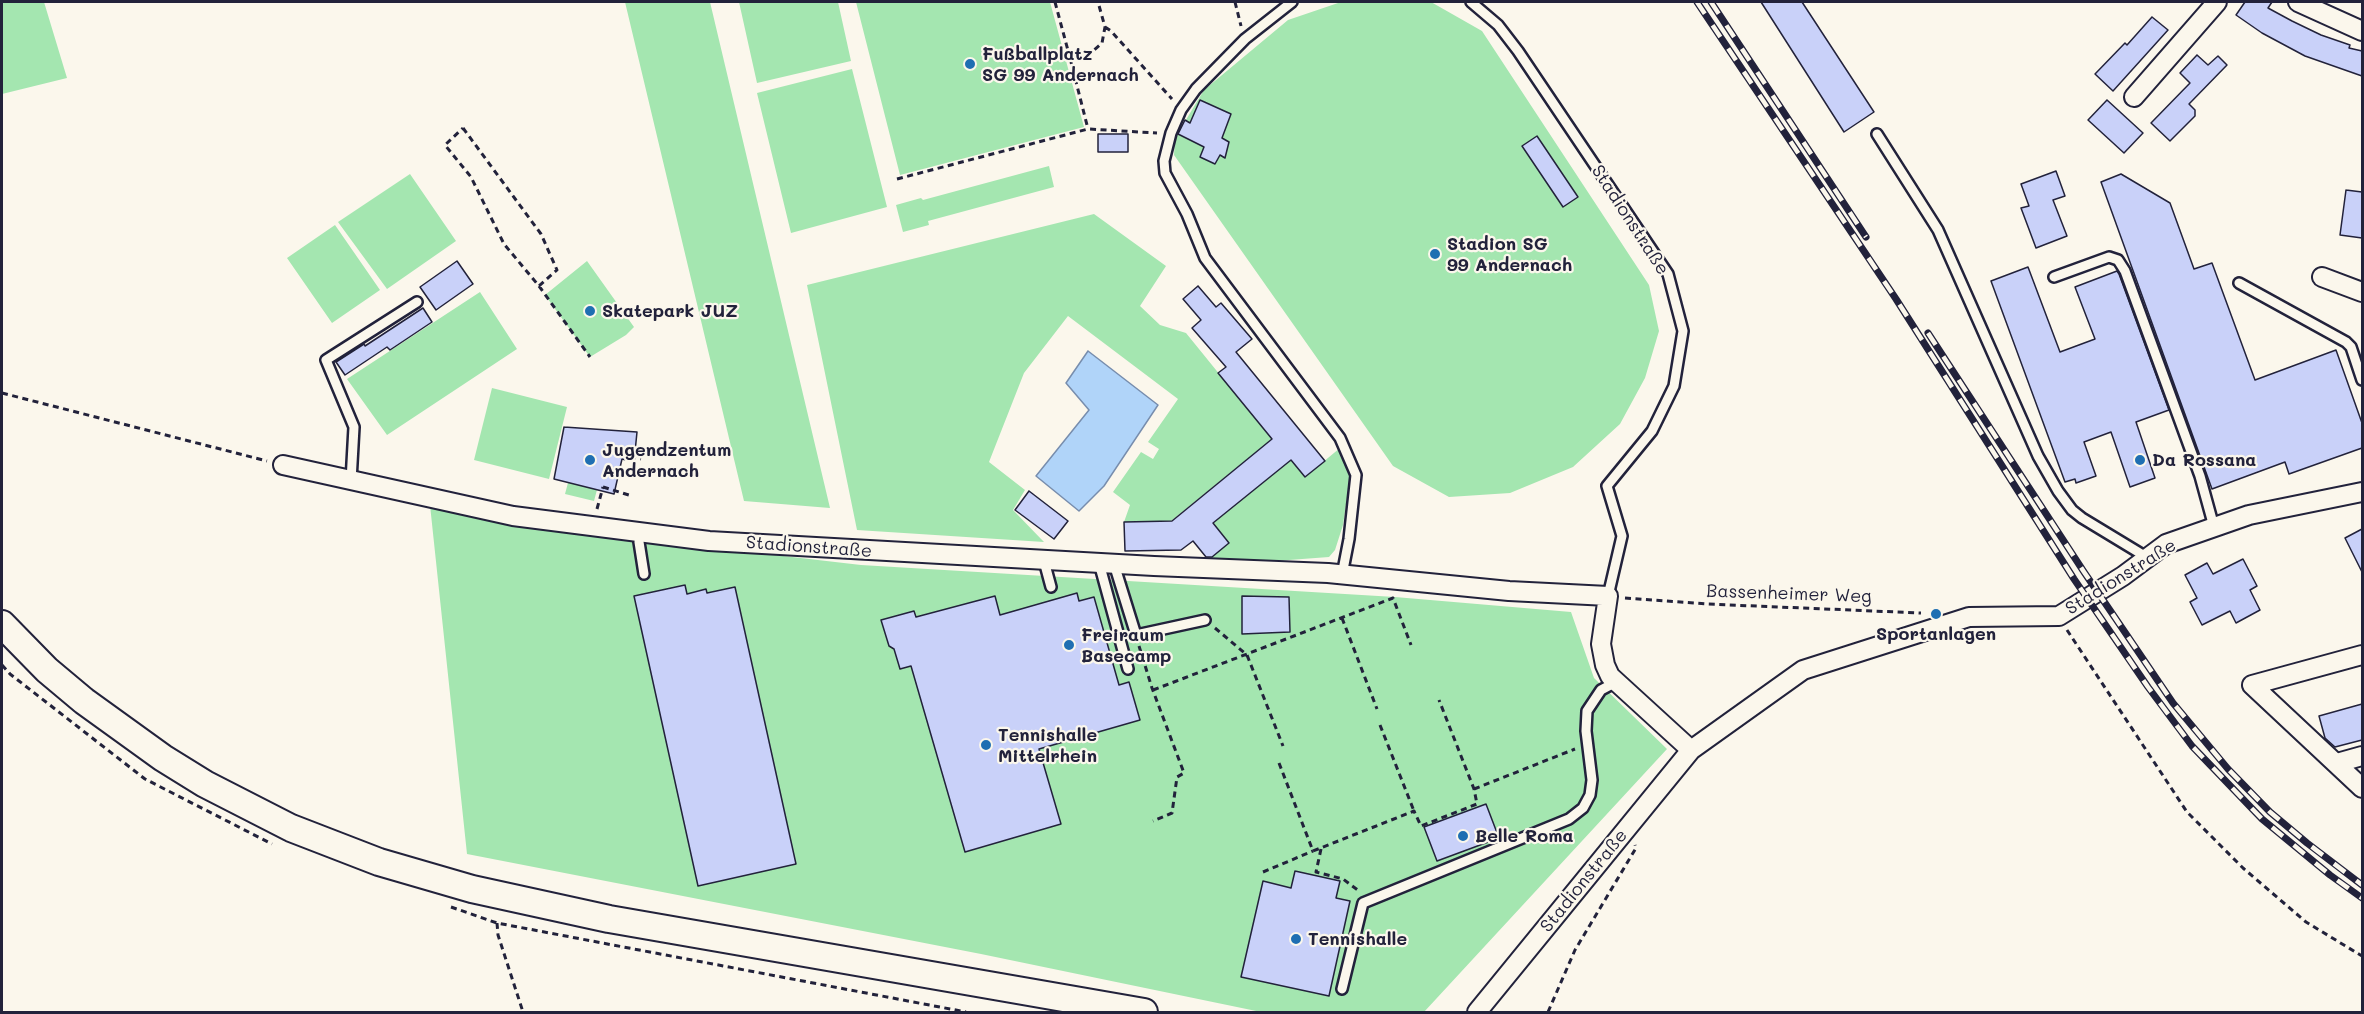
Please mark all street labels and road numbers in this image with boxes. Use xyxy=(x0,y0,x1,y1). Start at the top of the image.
street label: Stadionstraße xyxy=(1587,161,1673,279)
street label: Stadionstraße xyxy=(745,532,873,562)
street label: Stadionstraße xyxy=(2062,534,2180,620)
street label: Bassenheimer Weg xyxy=(1706,580,1872,608)
street label: Stadionstraße xyxy=(1536,825,1632,937)

